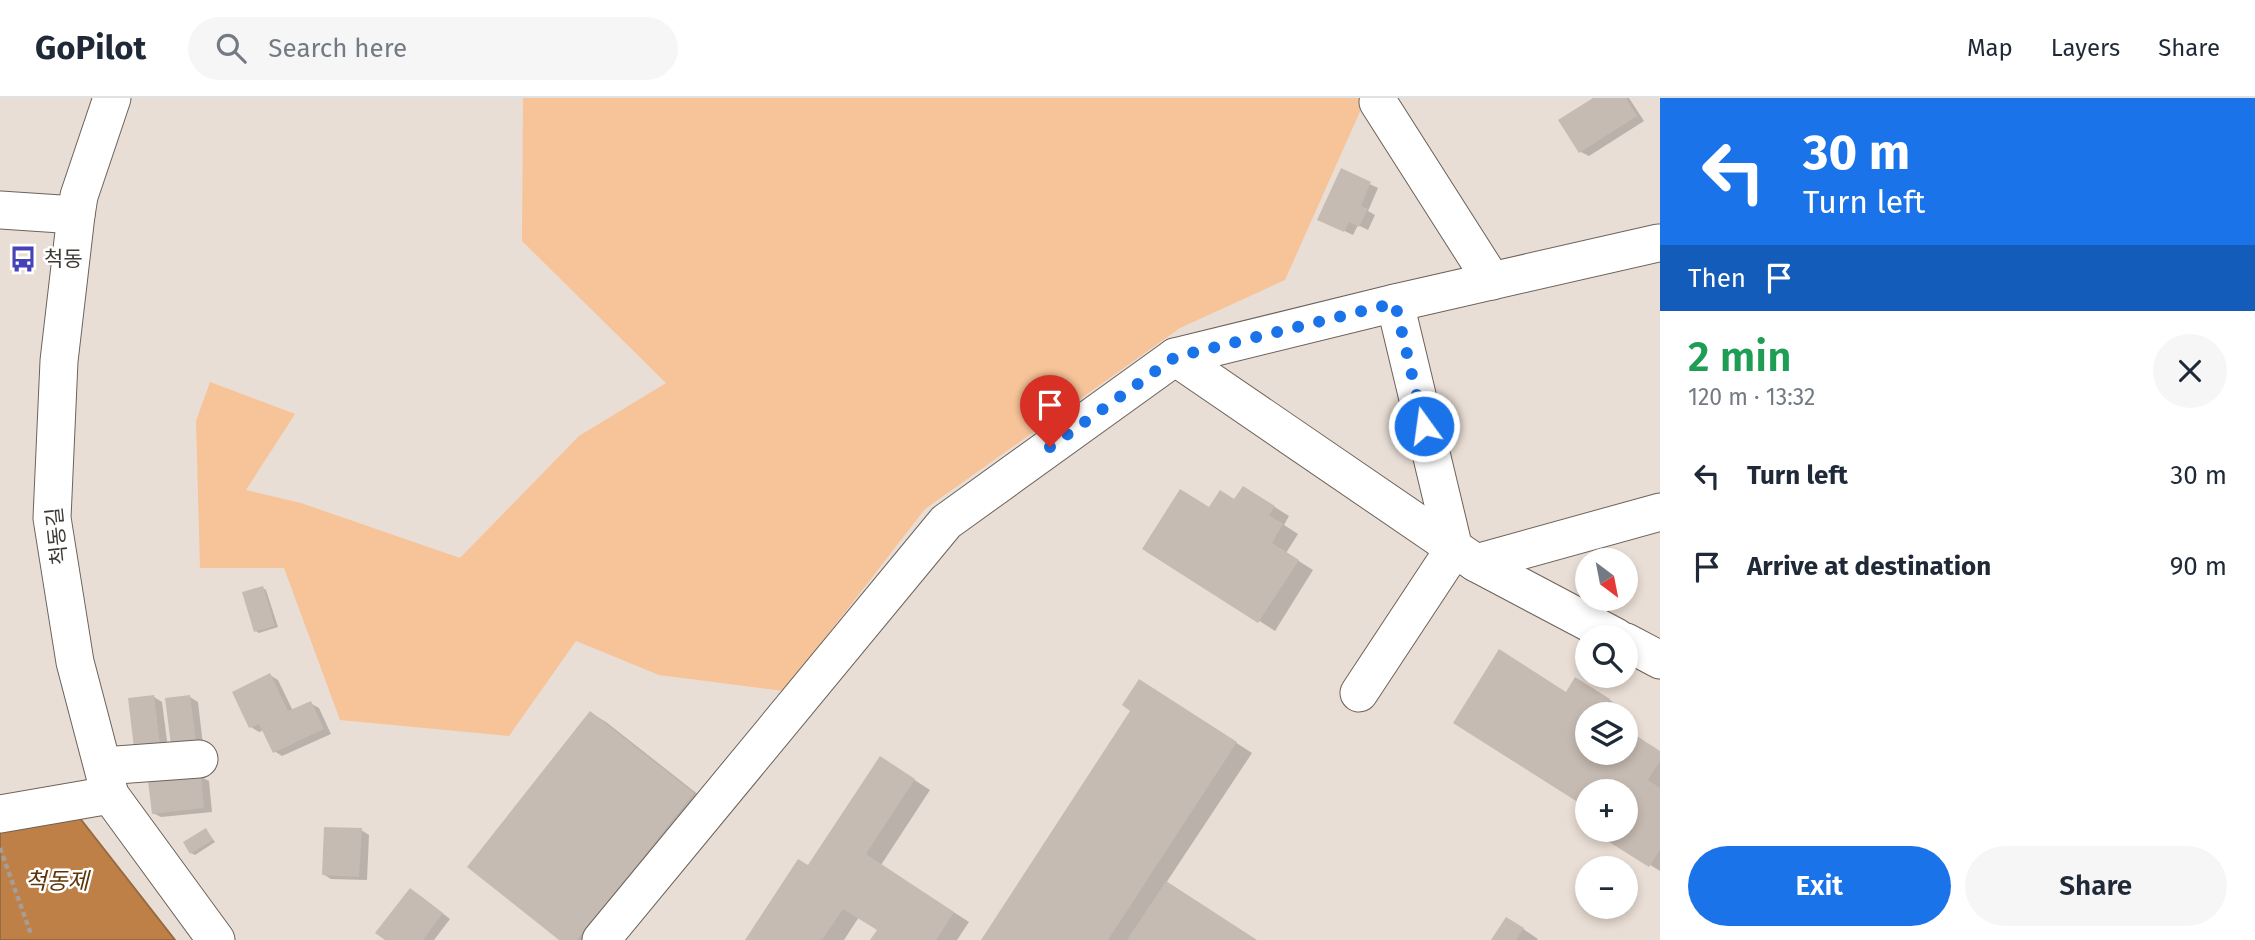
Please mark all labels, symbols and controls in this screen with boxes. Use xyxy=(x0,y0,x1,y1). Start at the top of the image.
search box xyxy=(188,17,678,80)
text: GoPilot xyxy=(35,28,146,68)
icon: search xyxy=(212,29,250,67)
text: Search here xyxy=(268,33,407,64)
text: Map xyxy=(1967,34,2013,62)
text: Layers xyxy=(2051,34,2120,62)
text: Share xyxy=(2158,34,2220,62)
text: 30 m xyxy=(1803,123,1910,182)
icon: left xyxy=(1688,126,1779,217)
text: Turn left xyxy=(1803,183,1925,221)
bus stop icon: 척동 xyxy=(8,244,38,274)
place label: 척동 xyxy=(44,246,83,272)
icon: arrive xyxy=(1760,259,1798,297)
text: Then xyxy=(1688,263,1746,294)
text: 2 min xyxy=(1688,332,1792,382)
button: close xyxy=(2153,334,2227,408)
pin xyxy=(1020,375,1080,447)
text: 120 m · 13:32 xyxy=(1688,383,1816,411)
icon: arrive xyxy=(1031,386,1069,424)
position arrow xyxy=(1387,389,1461,463)
icon: left xyxy=(1688,457,1726,495)
text: Turn left xyxy=(1747,460,1848,491)
text: 30 m xyxy=(2170,460,2227,491)
street label: 척동길 xyxy=(41,506,73,566)
north arrow xyxy=(1575,548,1638,611)
map controls xyxy=(1575,548,1638,919)
icon: arrive xyxy=(1688,548,1726,586)
text: Arrive at destination xyxy=(1747,551,1991,582)
text: 90 m xyxy=(2170,551,2227,582)
button: search xyxy=(1575,625,1638,688)
button: layers xyxy=(1575,702,1638,765)
button: + xyxy=(1575,779,1638,842)
button: Exit xyxy=(1688,846,1951,926)
button: Share xyxy=(1965,846,2227,926)
button: − xyxy=(1575,856,1638,919)
water label: 척동제 xyxy=(25,867,92,895)

